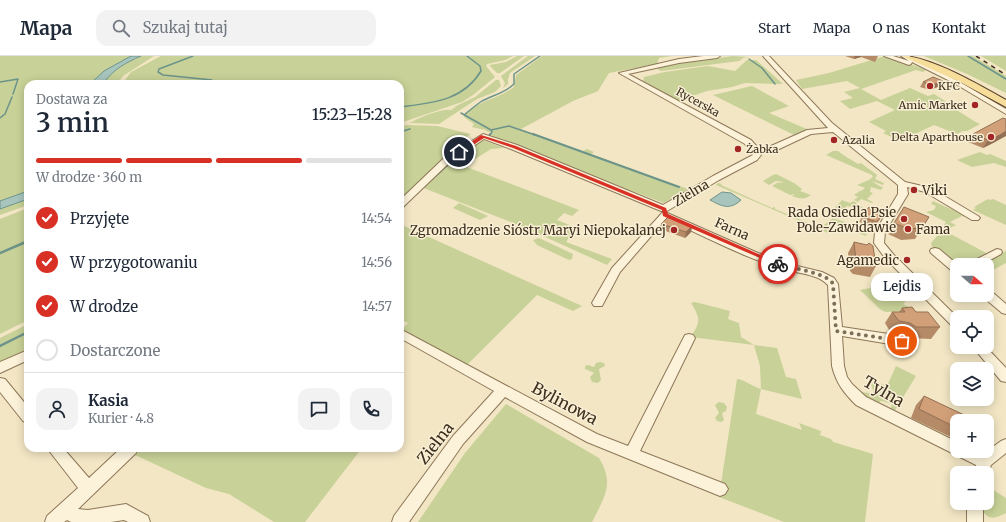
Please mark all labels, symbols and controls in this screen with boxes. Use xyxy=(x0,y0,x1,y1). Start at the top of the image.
search box xyxy=(96,10,376,46)
text: Mapa xyxy=(20,16,72,40)
icon: search xyxy=(110,17,132,39)
text: Szukaj tutaj xyxy=(142,18,228,37)
text: Start xyxy=(758,19,791,37)
text: Mapa xyxy=(813,19,850,37)
text: O nas xyxy=(872,19,910,37)
text: Kontakt xyxy=(932,19,986,37)
place label: KFC xyxy=(938,79,960,93)
marker: KFC xyxy=(925,81,935,91)
street label: Rycerska xyxy=(674,84,722,120)
text: Dostawa za xyxy=(36,91,107,108)
place label: Amic Market xyxy=(897,98,968,112)
marker: Amic Market xyxy=(970,100,980,110)
text: 15:23–15:28 xyxy=(312,105,392,124)
text: 3 min xyxy=(36,106,109,139)
place label: Delta Aparthouse xyxy=(891,130,983,144)
marker: Delta Aparthouse xyxy=(986,132,996,142)
place label: Azalia xyxy=(841,133,875,147)
pin xyxy=(442,135,476,169)
marker: Azalia xyxy=(829,135,839,145)
icon: home xyxy=(448,141,470,163)
place label: Żabka xyxy=(746,142,779,156)
marker: Żabka xyxy=(733,144,743,154)
text: W drodze · 360 m xyxy=(36,169,142,186)
street label: Zielna xyxy=(670,176,712,210)
place label: Viki xyxy=(921,182,947,199)
marker: Viki xyxy=(909,185,919,195)
place label: Rada Osiedla Psie Pole-Zawidawie xyxy=(787,204,896,236)
icon: check xyxy=(36,207,58,229)
text: Przyjęte xyxy=(70,209,129,228)
text: 14:54 xyxy=(361,210,392,227)
street label: Farna xyxy=(712,214,752,244)
marker: Rada Osiedla Psie Pole-Zawidawie xyxy=(899,214,909,224)
place label: Fama xyxy=(916,221,950,238)
place label: Zgromadzenie Sióstr Maryi Niepokalanej xyxy=(410,222,666,239)
marker: Fama xyxy=(903,224,913,234)
marker: Zgromadzenie Sióstr Maryi Niepokalanej xyxy=(669,225,679,235)
courier xyxy=(758,244,798,284)
icon: check xyxy=(36,251,58,273)
place label: Agamedic xyxy=(836,252,899,269)
text: W przygotowaniu xyxy=(70,253,198,272)
icon: bike xyxy=(767,253,789,275)
text: 14:56 xyxy=(361,254,392,271)
marker: Agamedic xyxy=(902,255,912,265)
north arrow xyxy=(950,258,994,302)
map controls xyxy=(950,258,994,510)
callout: Lejdis xyxy=(871,273,933,301)
text: Lejdis xyxy=(883,278,921,295)
icon: check xyxy=(36,295,58,317)
text: W drodze xyxy=(70,297,138,316)
text: 14:57 xyxy=(362,298,392,315)
button: locate xyxy=(950,310,994,354)
pin xyxy=(885,324,919,358)
icon: bag xyxy=(891,330,913,352)
text: Dostarczone xyxy=(70,341,160,360)
button: layers xyxy=(950,362,994,406)
street label: Tylna xyxy=(860,371,909,411)
street label: Bylinowa xyxy=(529,377,602,429)
button: person xyxy=(36,388,78,430)
button: chat xyxy=(298,388,340,430)
button: phone xyxy=(350,388,392,430)
text: Kasia xyxy=(88,391,129,410)
text: Kurier · 4.8 xyxy=(88,410,154,427)
button: + xyxy=(950,414,994,458)
street label: Zielna xyxy=(412,418,458,468)
button: − xyxy=(950,466,994,510)

